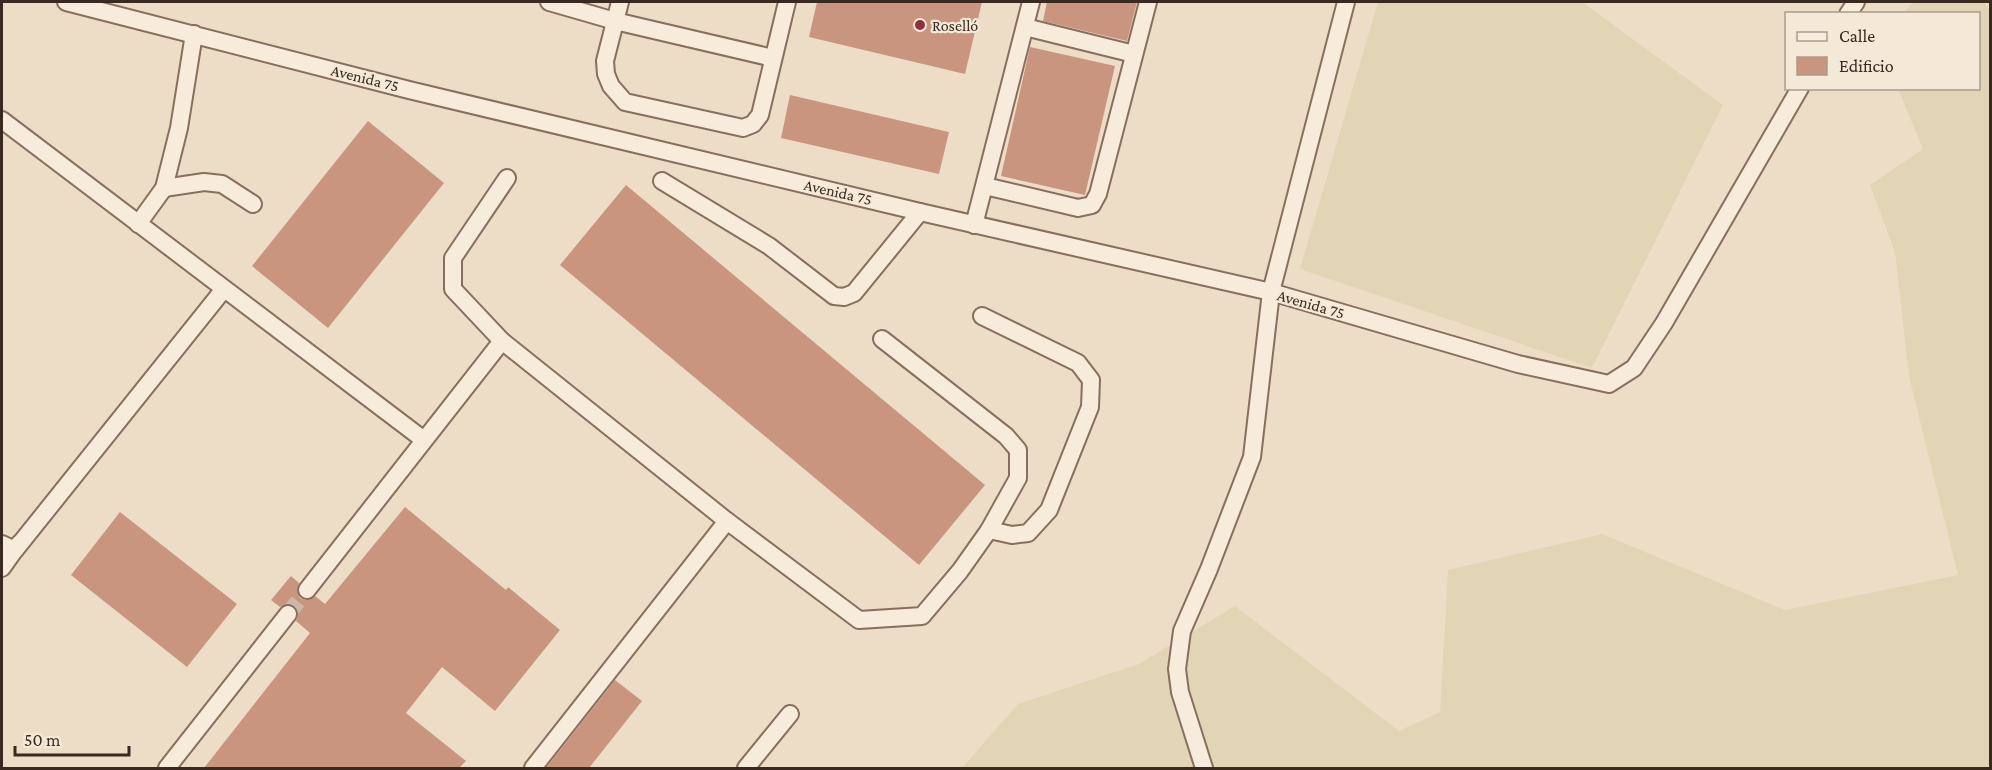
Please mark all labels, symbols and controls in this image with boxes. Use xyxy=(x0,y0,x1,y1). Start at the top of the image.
legend xyxy=(1785,12,1980,90)
place label: Roselló xyxy=(932,17,978,34)
marker: Roselló xyxy=(913,18,927,32)
text: Calle xyxy=(1839,26,1875,46)
text: Edificio xyxy=(1839,56,1894,76)
street label: Avenida 75 xyxy=(329,61,401,95)
street label: Avenida 75 xyxy=(802,176,874,208)
street label: Avenida 75 xyxy=(1275,286,1347,322)
scale bar xyxy=(15,719,129,757)
text: 50 m xyxy=(24,730,61,750)

